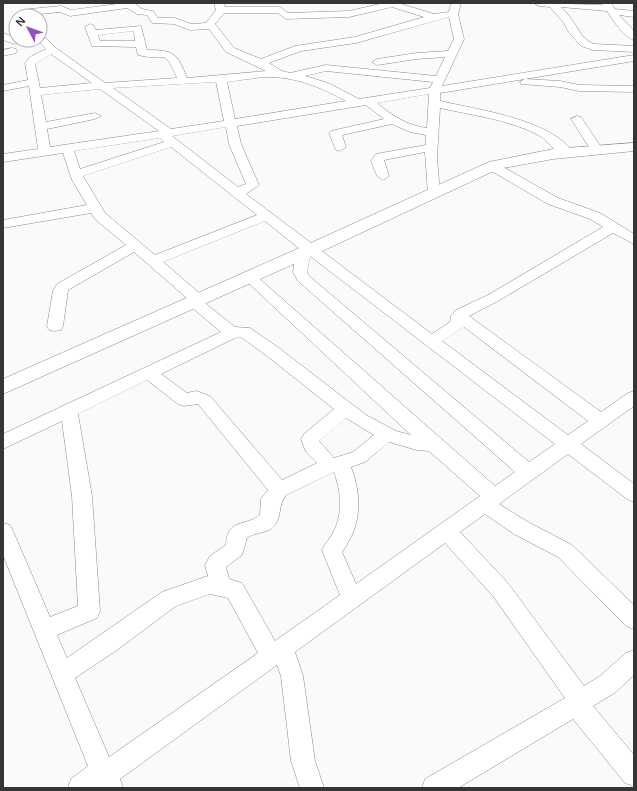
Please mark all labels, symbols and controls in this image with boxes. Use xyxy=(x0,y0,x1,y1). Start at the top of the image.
north arrow xyxy=(8,8,48,48)
text: N xyxy=(13,14,28,28)

